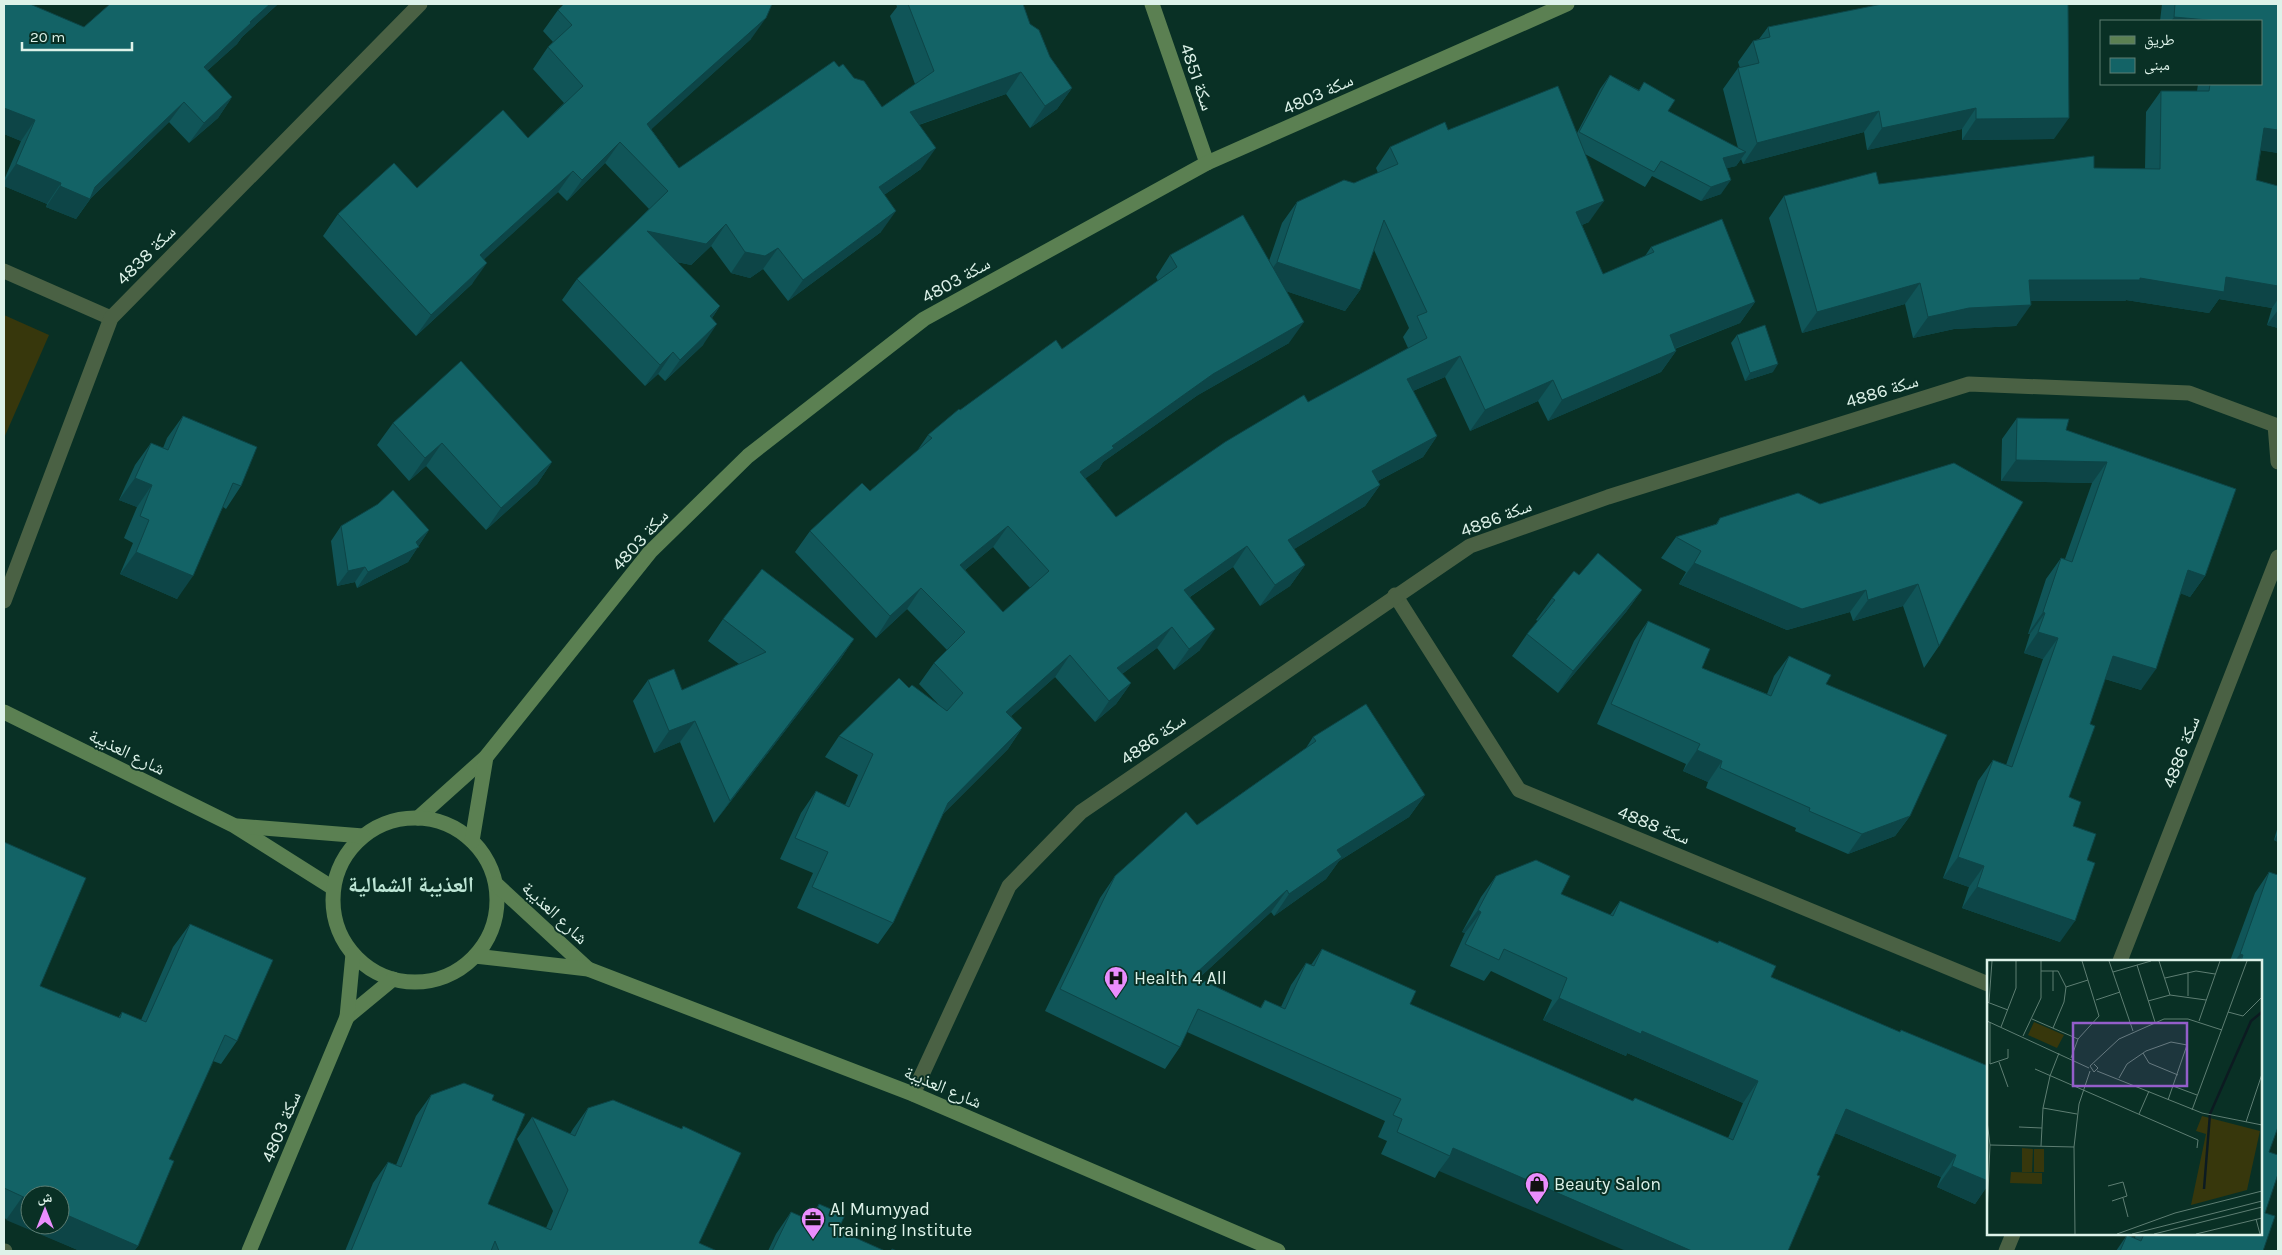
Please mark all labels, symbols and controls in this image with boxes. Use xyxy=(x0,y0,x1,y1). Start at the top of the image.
scale bar xyxy=(22,20,132,52)
legend xyxy=(2100,20,2262,85)
text: 20 m xyxy=(30,28,65,46)
text: طريق xyxy=(2144,31,2175,50)
street label: سكة 4851 xyxy=(1175,40,1219,114)
text: مبنى xyxy=(2144,56,2170,75)
street label: سكة 4803 xyxy=(1279,69,1357,119)
street label: سكة 4838 xyxy=(112,221,180,289)
street label: سكة 4803 xyxy=(918,252,994,308)
street label: سكة 4886 xyxy=(1843,370,1921,412)
street label: سكة 4886 xyxy=(1457,494,1535,542)
street label: سكة 4803 xyxy=(607,505,673,575)
street label: سكة 4886 xyxy=(1116,708,1190,770)
street label: سكة 4886 xyxy=(2157,713,2205,791)
street label: شارع العذيبة xyxy=(85,724,169,780)
street label: سكة 4888 xyxy=(1615,801,1693,849)
district label: العذيبة الشمالية xyxy=(348,872,474,898)
street label: شارع العذيبة xyxy=(517,877,593,949)
inset map xyxy=(1987,960,2262,1235)
hospital icon: Health 4 All xyxy=(1103,965,1129,999)
place label: Health 4 All xyxy=(1134,967,1227,989)
street label: شارع العذيبة xyxy=(901,1061,985,1113)
street label: سكة 4803 xyxy=(256,1088,306,1166)
shop icon: Beauty Salon xyxy=(1524,1171,1550,1205)
place label: Beauty Salon xyxy=(1554,1173,1661,1195)
north arrow xyxy=(20,1185,70,1235)
text: ش xyxy=(38,1189,53,1206)
place label: Al Mumyyad Training Institute xyxy=(830,1198,972,1241)
office icon: Al Mumyyad Training Institute xyxy=(800,1206,826,1240)

